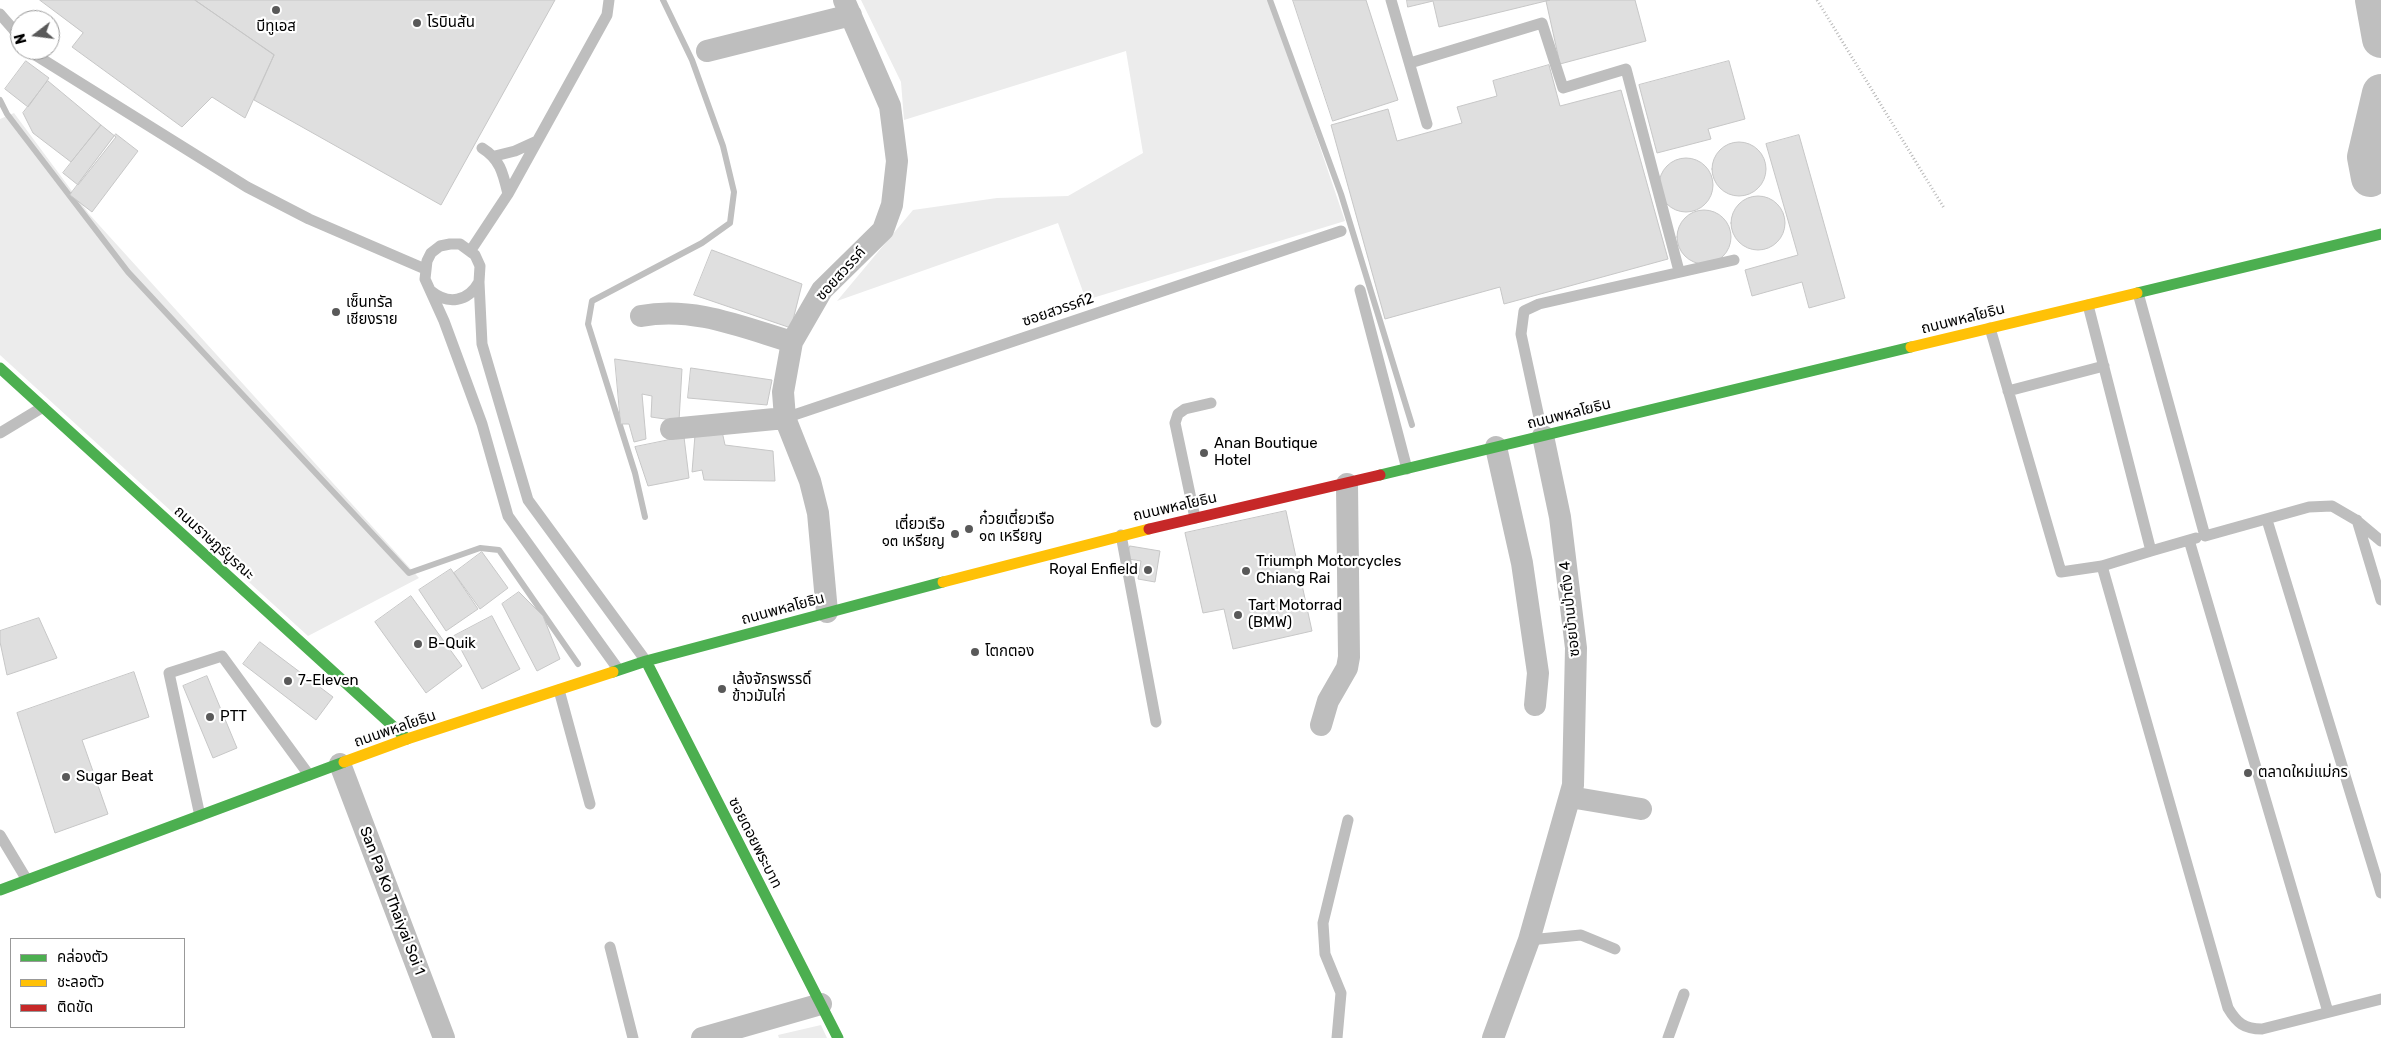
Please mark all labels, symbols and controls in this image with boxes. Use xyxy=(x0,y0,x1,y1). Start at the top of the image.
marker: บีทูเอส xyxy=(270,4,282,16)
north arrow xyxy=(10,10,60,60)
place label: โรบินสัน xyxy=(427,14,475,32)
marker: โรบินสัน xyxy=(411,17,423,29)
place label: บีทูเอส xyxy=(256,18,296,36)
text: N xyxy=(11,32,31,46)
street label: ซอยสวรรค์ xyxy=(812,244,870,304)
street label: ซอยสวรรค์2 xyxy=(1020,289,1096,331)
place label: เซ็นทรัล เชียงราย xyxy=(346,294,398,329)
street label: ถนนพหลโยธิน xyxy=(1919,300,2007,338)
marker: เซ็นทรัล เชียงราย xyxy=(330,306,342,318)
street label: ถนนพหลโยธิน xyxy=(1525,395,1613,433)
place label: Anan Boutique Hotel xyxy=(1214,435,1318,470)
marker: Anan Boutique Hotel xyxy=(1198,447,1210,459)
street label: ถนนพหลโยธิน xyxy=(1131,489,1219,525)
street label: ถนนราษฎร์บูรณะ xyxy=(170,502,258,584)
place label: ก๋วยเตี๋ยวเรือ ๑๓ เหรียญ xyxy=(979,511,1055,546)
place label: เตี๋ยวเรือ ๑๓ เหรียญ xyxy=(882,516,945,551)
marker: ก๋วยเตี๋ยวเรือ ๑๓ เหรียญ xyxy=(963,523,975,535)
marker: เตี๋ยวเรือ ๑๓ เหรียญ xyxy=(949,528,961,540)
place label: Triumph Motorcycles Chiang Rai xyxy=(1256,553,1401,588)
street label: ซอยบ้านป่าตึง 4 xyxy=(1556,560,1584,658)
place label: Royal Enfield xyxy=(1049,561,1138,579)
marker: Royal Enfield xyxy=(1142,564,1154,576)
marker: Triumph Motorcycles Chiang Rai xyxy=(1240,565,1252,577)
street label: ถนนพหลโยธิน xyxy=(739,589,827,629)
place label: Tart Motorrad (BMW) xyxy=(1248,597,1342,632)
marker: Tart Motorrad (BMW) xyxy=(1232,609,1244,621)
place label: B-Quik xyxy=(428,635,476,653)
marker: B-Quik xyxy=(412,638,424,650)
place label: โตกตอง xyxy=(985,643,1034,661)
marker: โตกตอง xyxy=(969,646,981,658)
place label: เล้งจักรพรรดิ์ ข้าวมันไก่ xyxy=(732,671,811,706)
place label: 7-Eleven xyxy=(298,672,359,690)
marker: 7-Eleven xyxy=(282,675,294,687)
marker: เล้งจักรพรรดิ์ ข้าวมันไก่ xyxy=(716,683,728,695)
street label: ถนนพหลโยธิน xyxy=(352,707,438,751)
place label: PTT xyxy=(220,708,247,726)
marker: PTT xyxy=(204,711,216,723)
place label: ตลาดใหม่แม่กร xyxy=(2258,764,2348,782)
marker: ตลาดใหม่แม่กร xyxy=(2242,767,2254,779)
place label: Sugar Beat xyxy=(76,768,153,786)
marker: Sugar Beat xyxy=(60,771,72,783)
street label: ซอยดอยพระบาท xyxy=(724,794,786,892)
street label: San Pa Ko Thaiyai Soi 1 xyxy=(355,824,429,978)
legend xyxy=(10,938,185,1028)
text: คล่องตัว xyxy=(57,948,108,966)
text: ชะลอตัว xyxy=(57,973,104,991)
text: ติดขัด xyxy=(57,998,93,1016)

